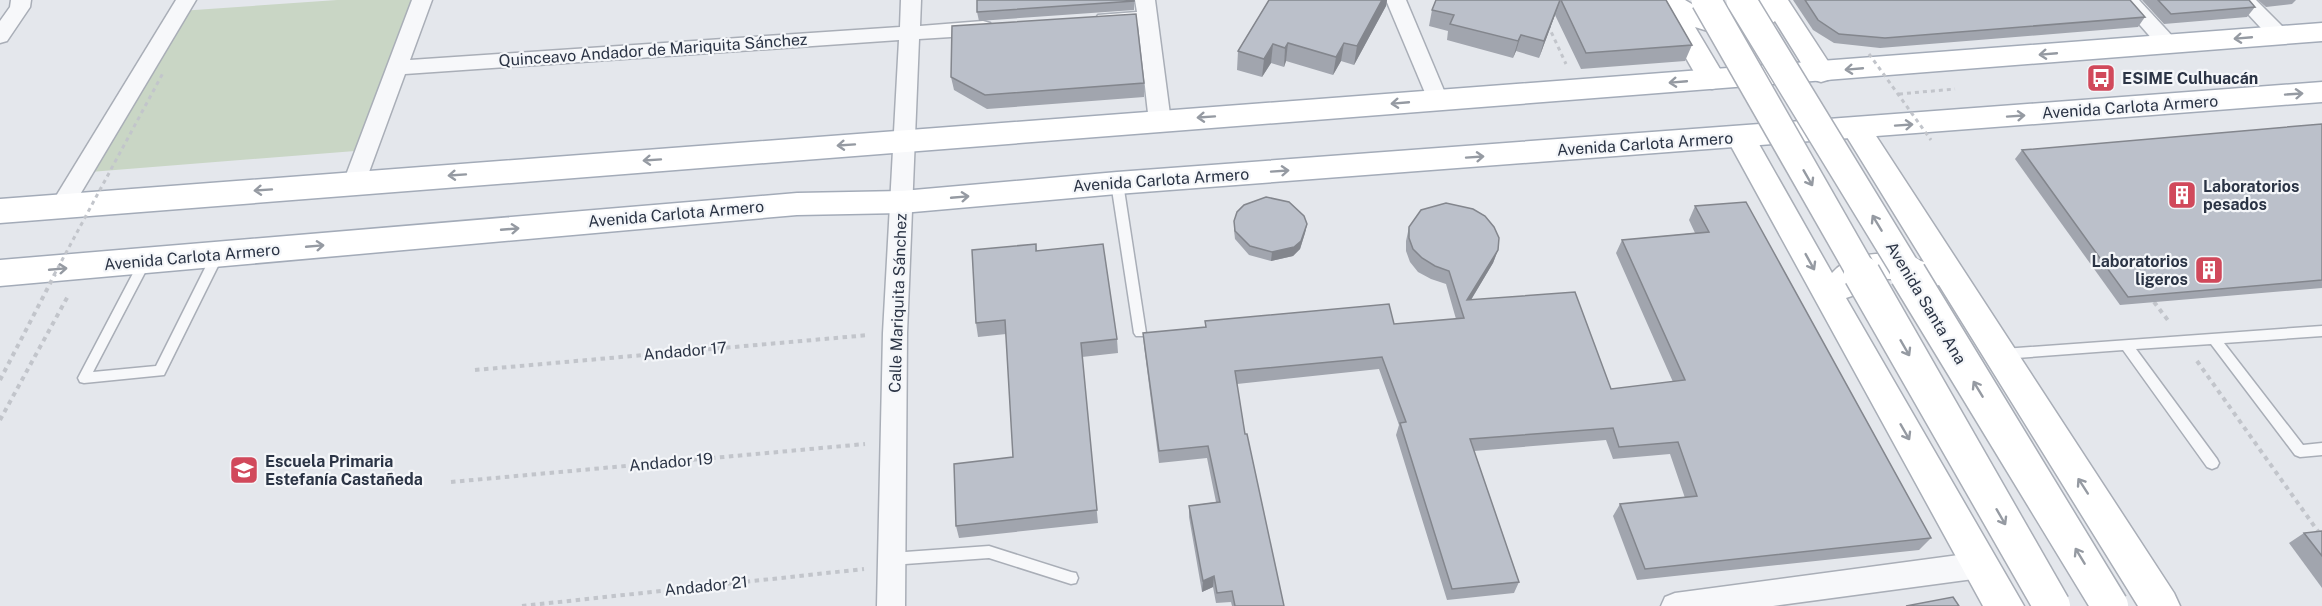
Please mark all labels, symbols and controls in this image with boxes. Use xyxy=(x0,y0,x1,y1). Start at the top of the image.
street label: Quinceavo Andador de Mariquita Sánchez xyxy=(498,30,808,70)
one-way arrow xyxy=(2233,33,2253,44)
one-way arrow xyxy=(2039,48,2059,59)
bus stop icon: ESIME Culhuacán xyxy=(2085,62,2117,94)
one-way arrow xyxy=(1845,64,1864,75)
place label: ESIME Culhuacán xyxy=(2122,69,2258,88)
one-way arrow xyxy=(1669,76,1689,87)
one-way arrow xyxy=(2284,89,2304,100)
street label: Avenida Carlota Armero xyxy=(2041,91,2219,123)
one-way arrow xyxy=(1391,98,1411,109)
one-way arrow xyxy=(2006,110,2026,121)
one-way arrow xyxy=(1196,112,1216,123)
one-way arrow xyxy=(1894,119,1914,130)
street label: Avenida Carlota Armero xyxy=(1556,128,1734,160)
one-way arrow xyxy=(837,140,857,151)
one-way arrow xyxy=(1464,151,1484,162)
one-way arrow xyxy=(642,155,662,166)
street label: Avenida Carlota Armero xyxy=(1072,164,1250,196)
one-way arrow xyxy=(1270,165,1290,176)
one-way arrow xyxy=(1803,169,1814,187)
one-way arrow xyxy=(448,170,468,181)
place label: Laboratorios pesados xyxy=(2203,177,2299,214)
building icon: Laboratorios pesados xyxy=(2166,179,2198,211)
one-way arrow xyxy=(253,185,273,196)
one-way arrow xyxy=(950,191,970,202)
street label: Avenida Carlota Armero xyxy=(587,197,765,231)
street label: Calle Mariquita Sánchez xyxy=(885,213,911,393)
one-way arrow xyxy=(1871,215,1883,232)
one-way arrow xyxy=(499,223,519,234)
street label: Avenida Santa Ana xyxy=(1882,238,1970,368)
street label: Avenida Carlota Armero xyxy=(103,240,281,274)
one-way arrow xyxy=(305,241,325,252)
place label: Laboratorios ligeros xyxy=(2092,252,2188,289)
one-way arrow xyxy=(1805,253,1816,271)
building icon: Laboratorios ligeros xyxy=(2193,254,2225,286)
one-way arrow xyxy=(48,263,68,274)
street label: Andador 17 xyxy=(642,338,728,364)
one-way arrow xyxy=(1899,339,1911,356)
one-way arrow xyxy=(1972,381,1985,398)
one-way arrow xyxy=(1899,423,1911,440)
street label: Andador 19 xyxy=(628,449,714,475)
place label: Escuela Primaria Estefanía Castañeda xyxy=(265,452,423,489)
school or university icon: Escuela Primaria Estefanía Castañeda xyxy=(228,454,260,486)
one-way arrow xyxy=(2077,478,2089,495)
one-way arrow xyxy=(1995,508,2007,525)
one-way arrow xyxy=(2073,548,2085,565)
street label: Andador 21 xyxy=(663,572,749,600)

